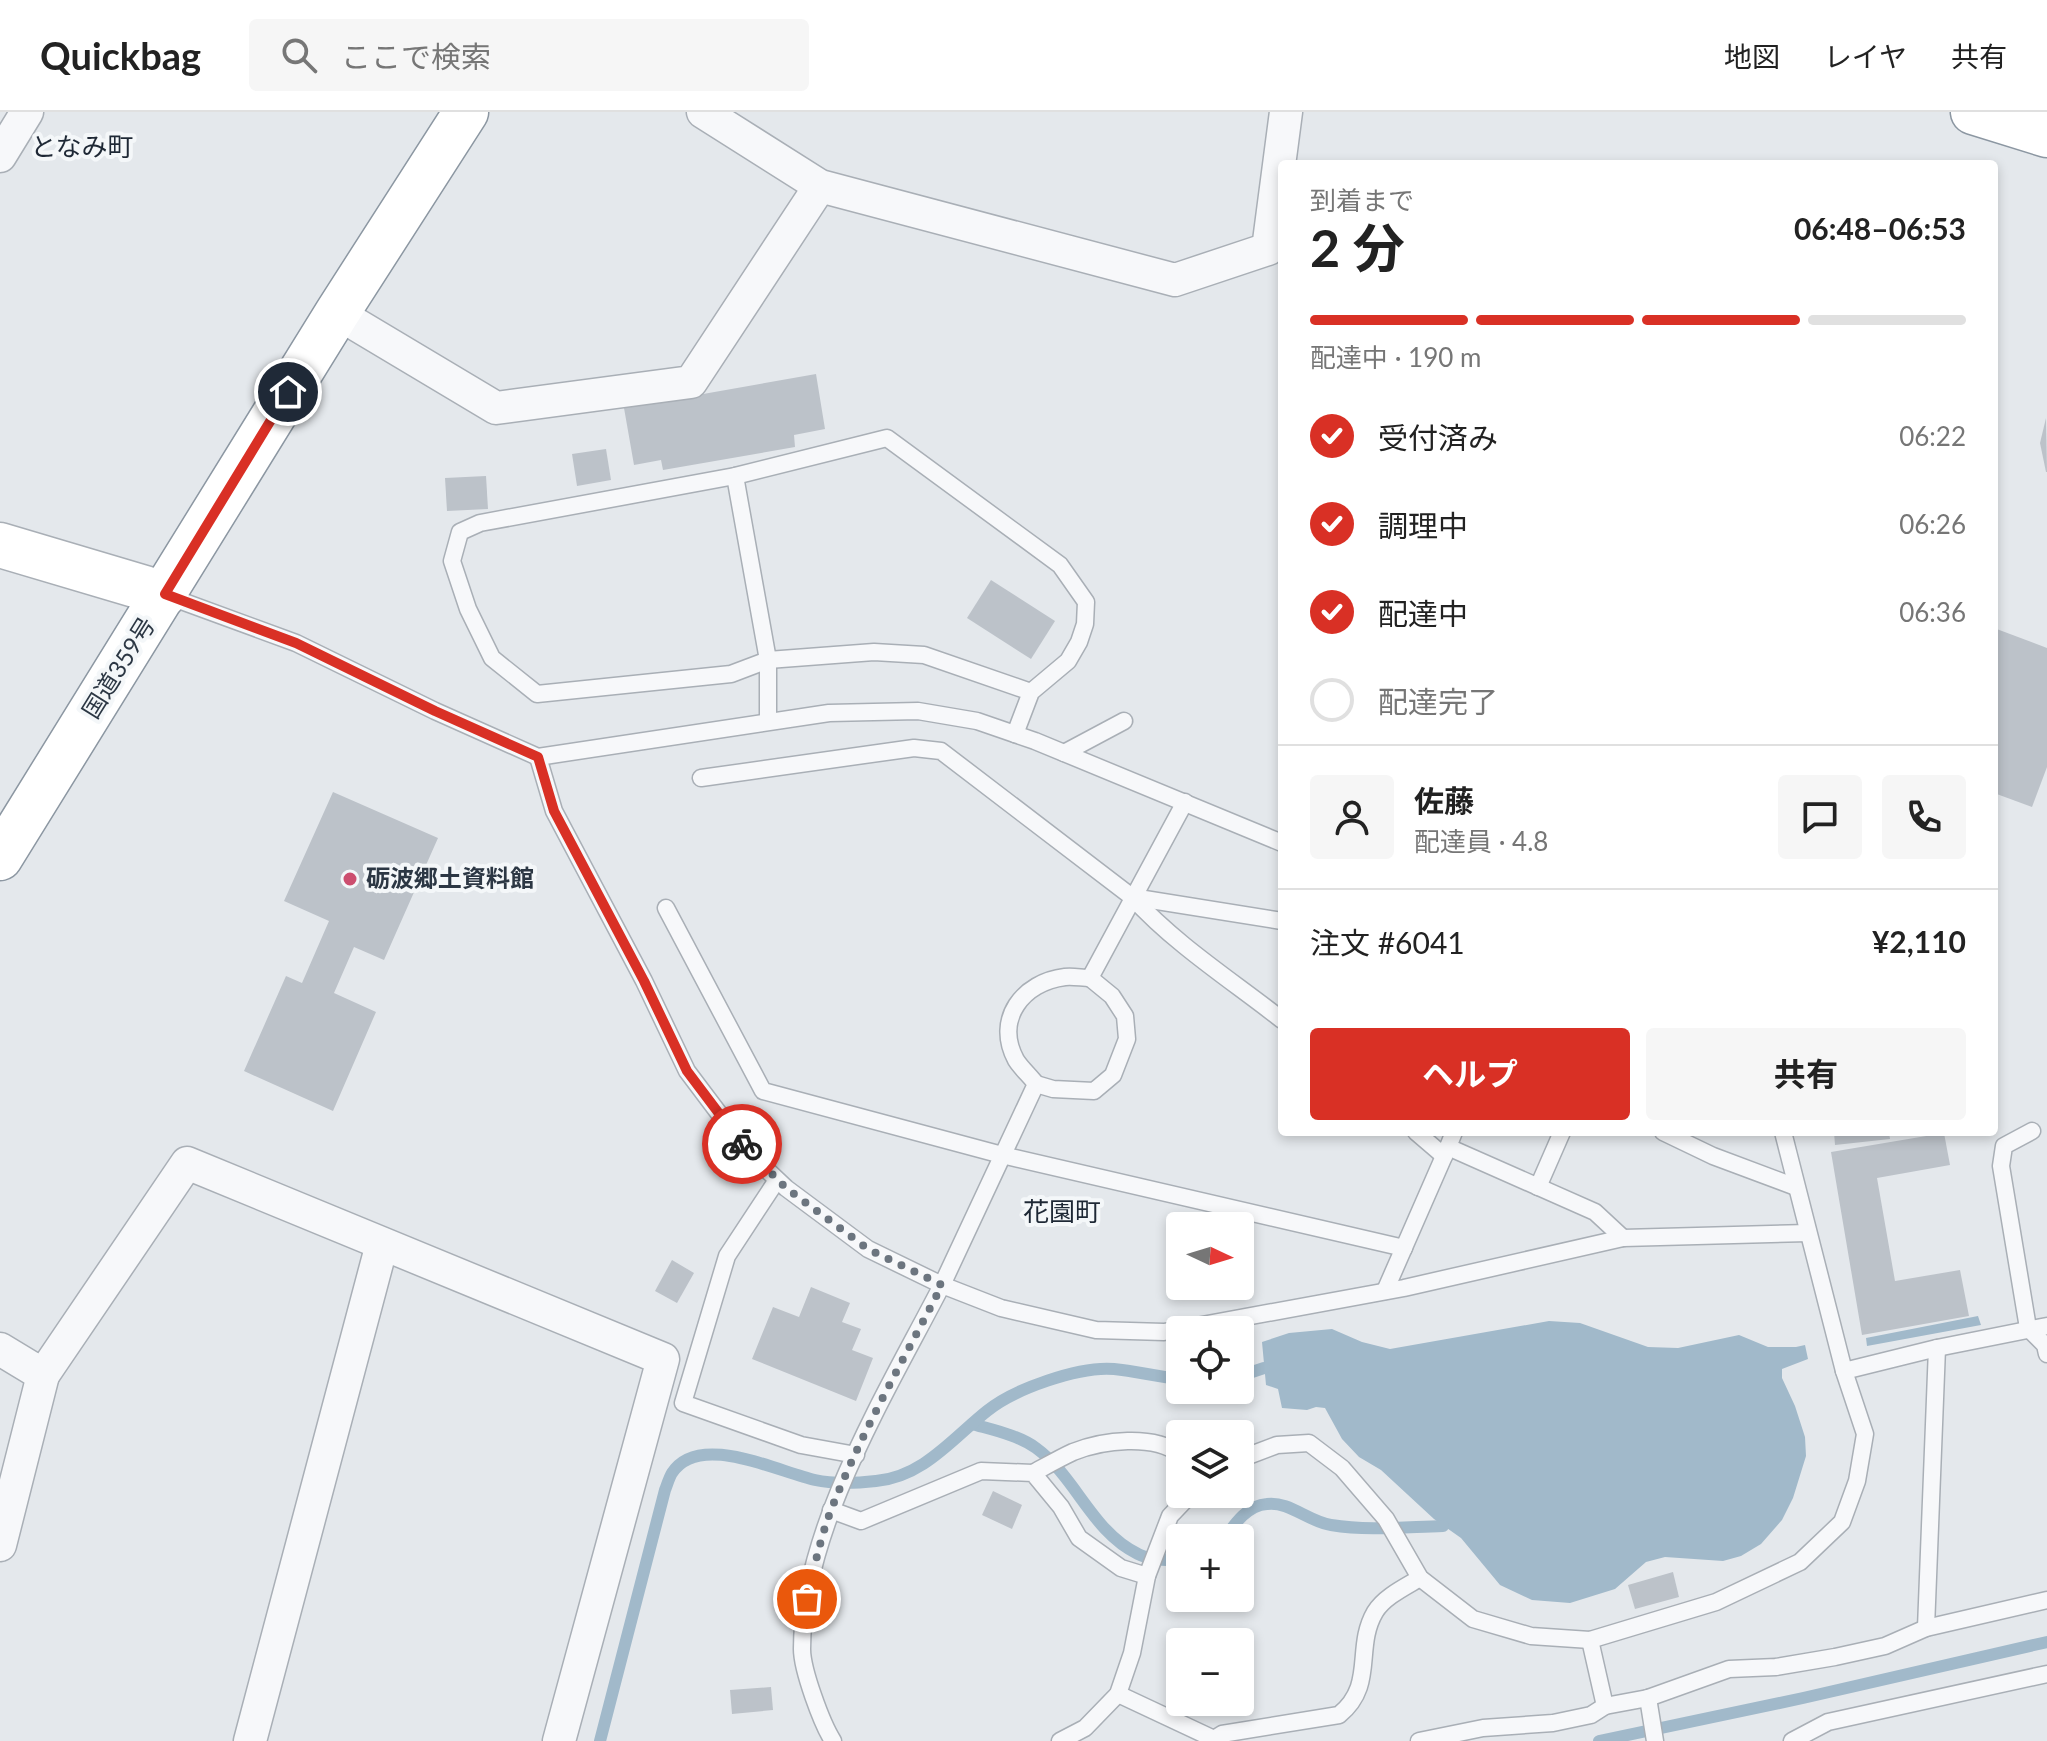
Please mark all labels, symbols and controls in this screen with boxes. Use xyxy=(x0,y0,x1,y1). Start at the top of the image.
search box xyxy=(249,19,809,91)
text: Quickbag xyxy=(40,32,201,78)
icon: search xyxy=(277,33,321,77)
text: ここで検索 xyxy=(341,38,491,74)
text: 地図 xyxy=(1724,39,1780,73)
text: レイヤ xyxy=(1824,39,1907,73)
text: 共有 xyxy=(1951,39,2007,73)
district label: となみ町 xyxy=(30,130,134,162)
text: 到着まで xyxy=(1310,184,1414,216)
text: 06:48–06:53 xyxy=(1794,210,1966,246)
text: 2 分 xyxy=(1310,216,1405,278)
text: 配達中 · 190 m xyxy=(1310,341,1481,373)
pin xyxy=(254,358,322,426)
icon: home xyxy=(266,370,310,414)
icon: check xyxy=(1310,414,1354,458)
text: 受付済み xyxy=(1378,419,1498,455)
text: 06:22 xyxy=(1899,420,1966,452)
icon: check xyxy=(1310,502,1354,546)
text: 調理中 xyxy=(1378,507,1468,543)
text: 06:26 xyxy=(1899,508,1966,540)
icon: check xyxy=(1310,590,1354,634)
text: 配達中 xyxy=(1378,595,1468,631)
text: 06:36 xyxy=(1899,596,1966,628)
street label: 国道359号 xyxy=(75,611,160,723)
text: 配達完了 xyxy=(1378,683,1498,719)
button: person xyxy=(1310,775,1394,859)
button: chat xyxy=(1778,775,1862,859)
button: phone xyxy=(1882,775,1966,859)
text: 佐藤 xyxy=(1414,782,1474,818)
text: 配達員 · 4.8 xyxy=(1414,825,1548,857)
place label: 砺波郷土資料館 xyxy=(366,863,534,892)
marker: 砺波郷土資料館 xyxy=(341,870,359,888)
text: ¥2,110 xyxy=(1872,923,1966,959)
text: 注文 #6041 xyxy=(1310,924,1465,960)
button: ヘルプ xyxy=(1310,1028,1630,1120)
button: 共有 xyxy=(1646,1028,1966,1120)
courier xyxy=(702,1104,782,1184)
icon: bike xyxy=(720,1122,764,1166)
district label: 花園町 xyxy=(1023,1195,1101,1227)
north arrow xyxy=(1166,1212,1254,1300)
map controls xyxy=(1166,1212,1254,1716)
button: locate xyxy=(1166,1316,1254,1404)
button: layers xyxy=(1166,1420,1254,1508)
button: + xyxy=(1166,1524,1254,1612)
pin xyxy=(773,1565,841,1633)
icon: bag xyxy=(785,1577,829,1621)
button: − xyxy=(1166,1628,1254,1716)

